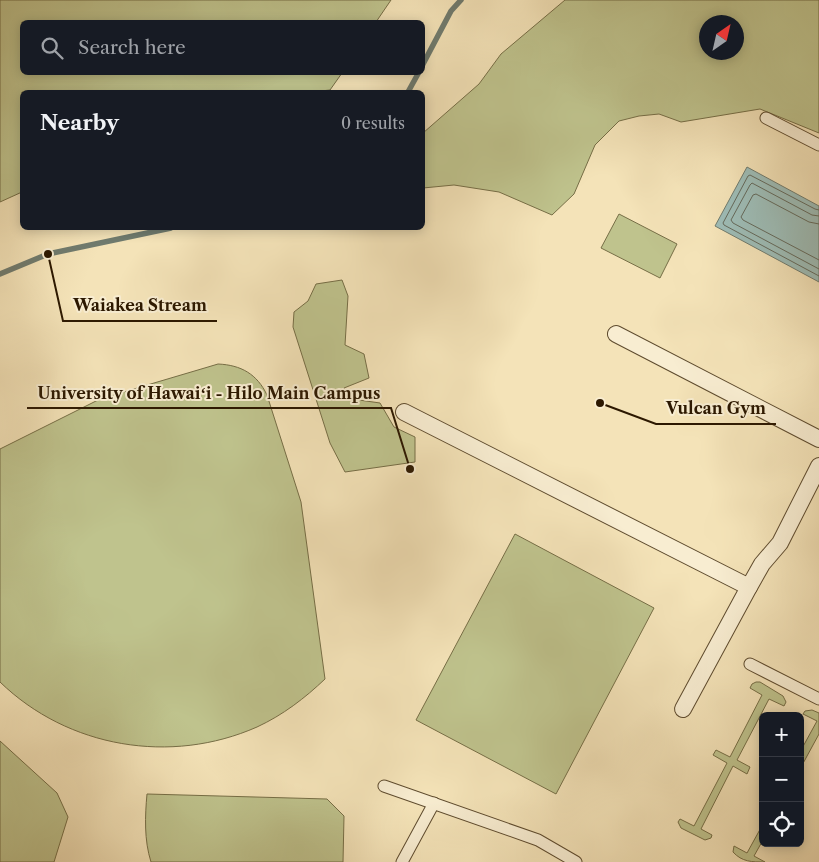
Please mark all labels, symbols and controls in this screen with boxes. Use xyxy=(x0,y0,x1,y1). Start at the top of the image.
north arrow xyxy=(699,15,744,60)
search box xyxy=(20,20,425,75)
icon: search xyxy=(38,34,66,62)
text: Search here xyxy=(78,36,186,59)
text: Nearby xyxy=(40,110,119,135)
text: 0 results xyxy=(341,113,405,133)
callout: Waiakea Stream xyxy=(63,290,217,321)
text: Waiakea Stream xyxy=(72,295,207,315)
callout: University of Hawaiʻi - Hilo Main Campus xyxy=(27,377,391,408)
text: University of Hawaiʻi - Hilo Main Campus xyxy=(38,383,380,403)
callout: Vulcan Gym xyxy=(656,393,776,424)
text: Vulcan Gym xyxy=(665,398,766,418)
map controls xyxy=(759,712,804,847)
button: + xyxy=(759,712,804,757)
button: − xyxy=(759,757,804,802)
button: locate xyxy=(759,802,804,847)

